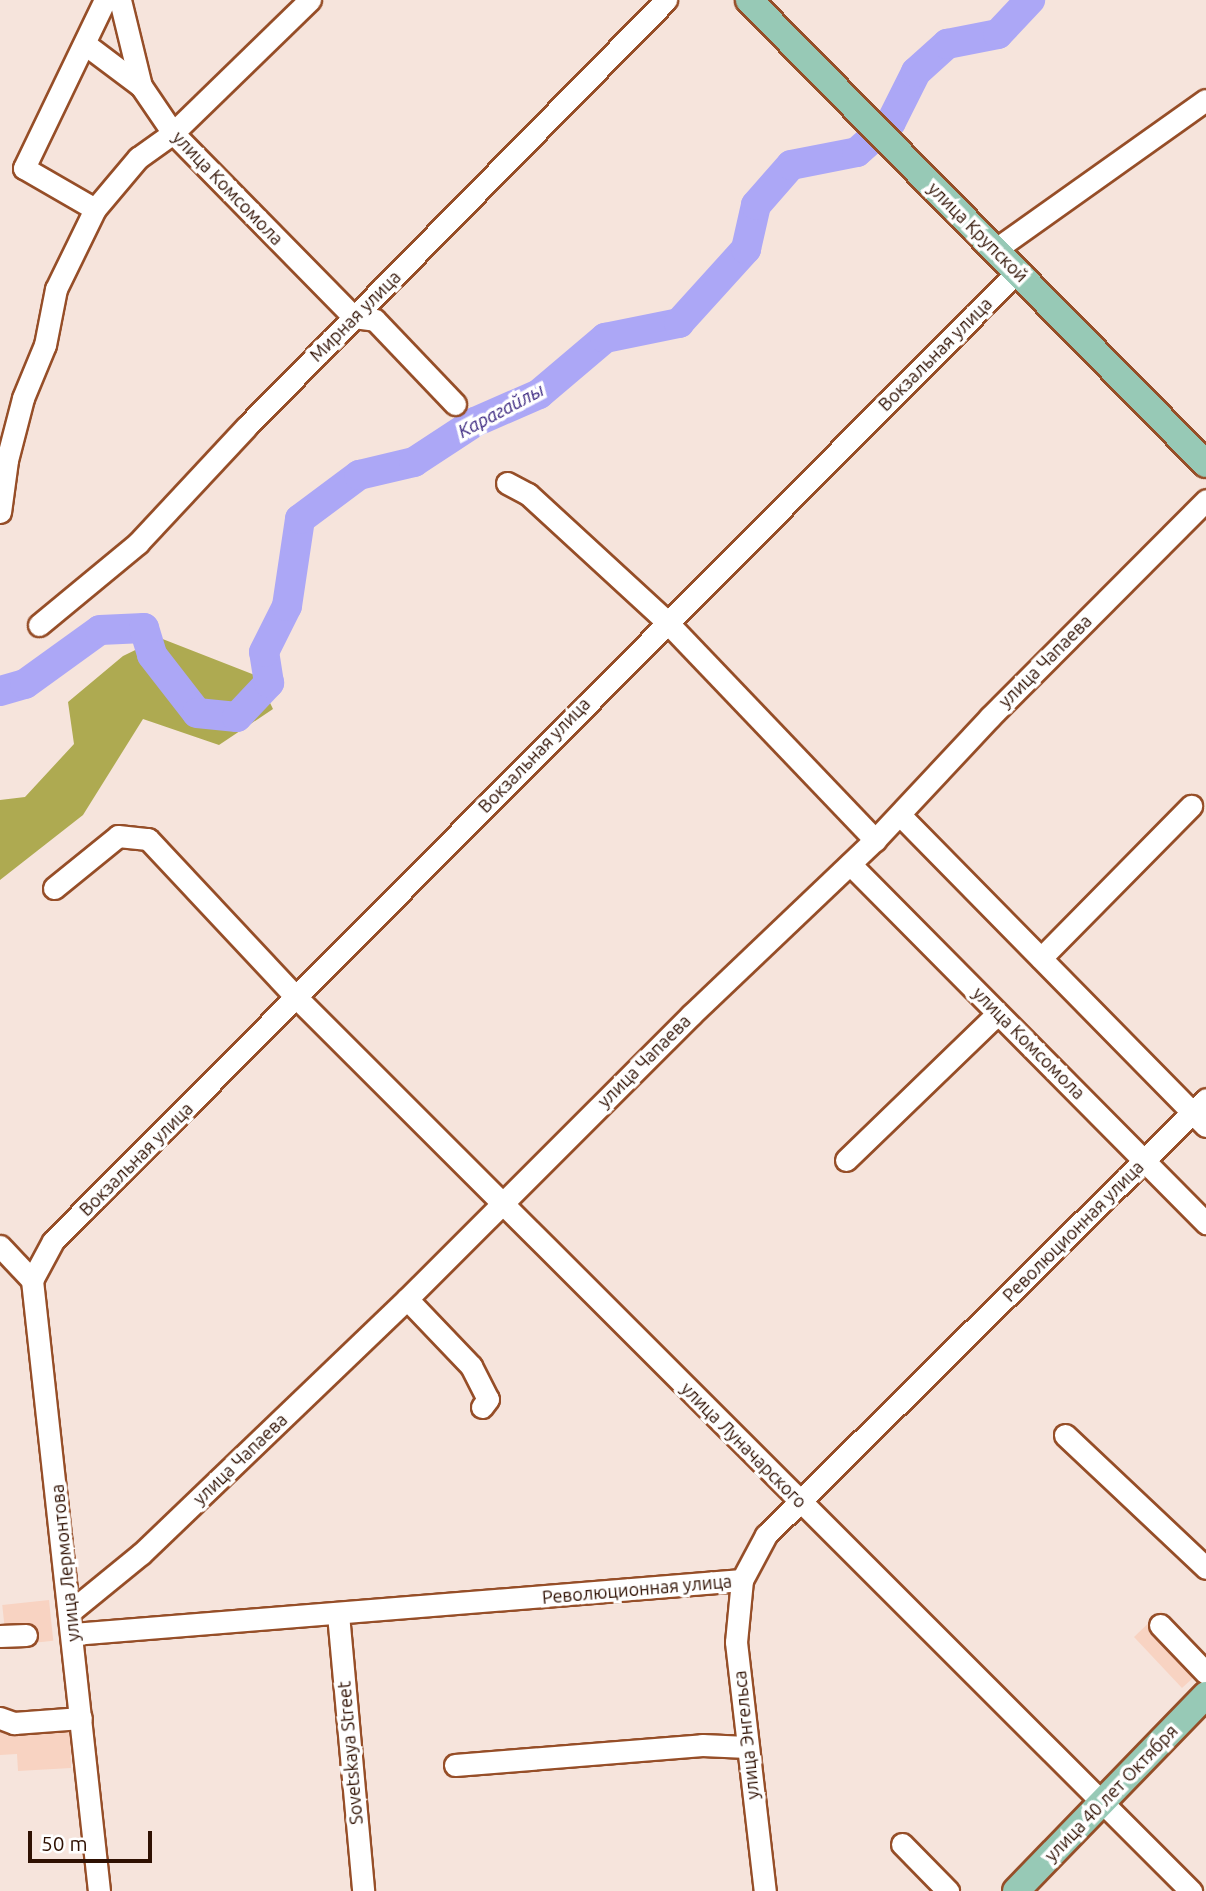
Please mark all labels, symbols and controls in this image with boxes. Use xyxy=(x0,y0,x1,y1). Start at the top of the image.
street label: улица Комсомола xyxy=(168,127,288,249)
street label: улица Крупской xyxy=(924,178,1032,286)
street label: Мирная улица xyxy=(305,266,405,366)
street label: Вокзальная улица xyxy=(874,293,996,415)
water label: Карагайлы xyxy=(454,379,548,443)
street label: улица Чапаева xyxy=(994,610,1096,712)
street label: Вокзальная улица xyxy=(474,693,594,817)
street label: улица Комсомола xyxy=(968,982,1090,1104)
street label: улица Чапаева xyxy=(593,1010,695,1112)
street label: Вокзальная улица xyxy=(75,1098,197,1220)
street label: Революционная улица xyxy=(998,1156,1148,1306)
street label: улица Луначарского xyxy=(677,1378,811,1512)
street label: улица Чапаева xyxy=(188,1409,292,1509)
street label: улица Лермонтова xyxy=(46,1483,84,1643)
street label: Революционная улица xyxy=(541,1570,733,1608)
street label: улица Энгельса xyxy=(728,1669,764,1801)
street label: Sovetskaya Street xyxy=(333,1680,367,1826)
street label: улица 40 лет Октября xyxy=(1040,1720,1182,1866)
scale bar xyxy=(32,1818,156,1862)
text: 50 m xyxy=(41,1831,88,1855)

